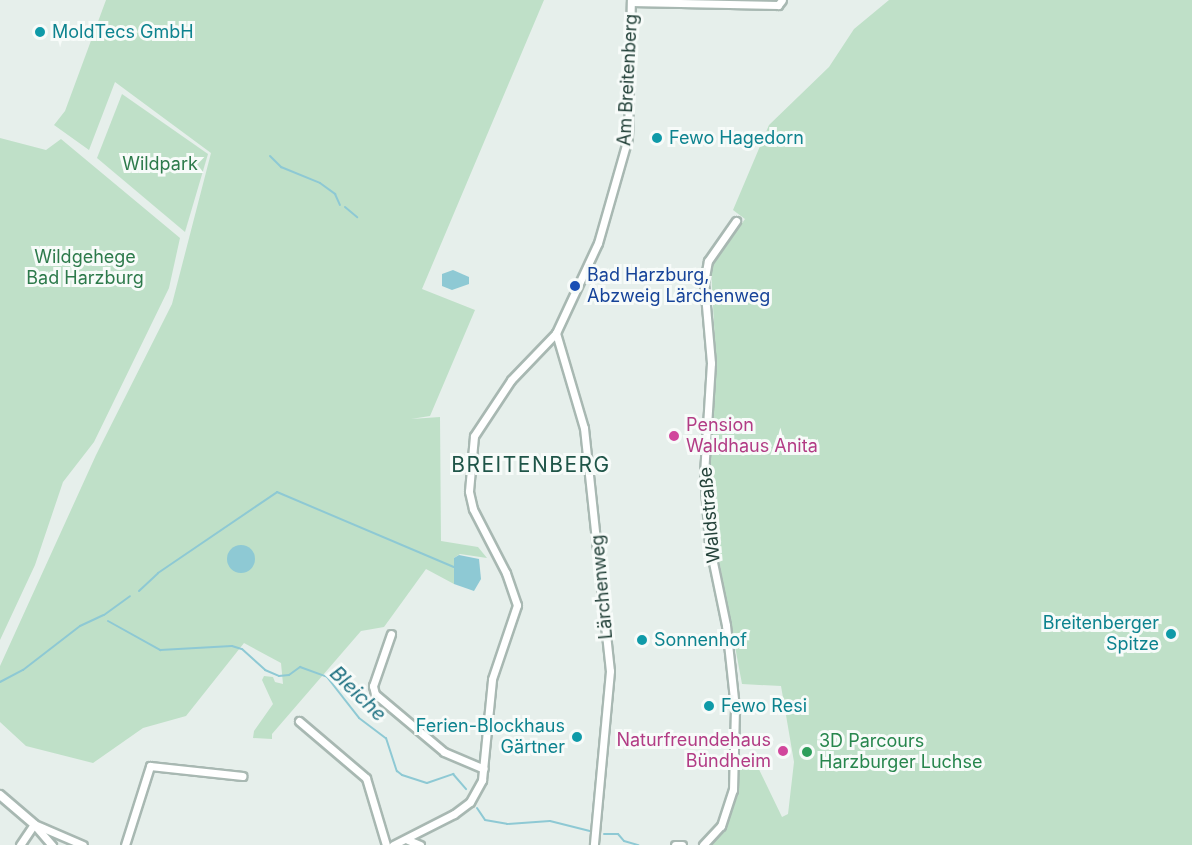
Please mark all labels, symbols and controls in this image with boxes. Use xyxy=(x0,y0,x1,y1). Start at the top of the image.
street label: Am Breitenberg xyxy=(614,13,642,147)
place label: MoldTecs GmbH xyxy=(52,21,194,43)
marker: MoldTecs GmbH xyxy=(33,25,47,39)
place label: Fewo Hagedorn xyxy=(669,127,804,149)
marker: Fewo Hagedorn xyxy=(650,131,664,145)
park label: Wildpark xyxy=(122,153,198,175)
park label: Wildgehege Bad Harzburg xyxy=(26,247,144,290)
place label: Bad Harzburg, Abzweig Lärchenweg xyxy=(587,265,770,308)
marker: Bad Harzburg, Abzweig Lärchenweg xyxy=(568,279,582,293)
place label: Pension Waldhaus Anita xyxy=(686,415,818,458)
marker: Pension Waldhaus Anita xyxy=(667,429,681,443)
district label: BREITENBERG xyxy=(451,452,611,478)
street label: Waldstraße xyxy=(695,466,725,564)
street label: Lärchenweg xyxy=(587,534,617,640)
place label: Breitenberger Spitze xyxy=(1043,613,1159,656)
marker: Breitenberger Spitze xyxy=(1164,627,1178,641)
place label: Sonnenhof xyxy=(654,629,747,651)
marker: Sonnenhof xyxy=(635,633,649,647)
water label: Bleiche xyxy=(325,661,391,727)
place label: Fewo Resi xyxy=(721,695,807,717)
marker: Fewo Resi xyxy=(702,699,716,713)
place label: Ferien-Blockhaus Gärtner xyxy=(416,716,565,758)
marker: Ferien-Blockhaus Gärtner xyxy=(570,730,584,744)
place label: Naturfreundehaus Bündheim xyxy=(616,730,771,772)
place label: 3D Parcours Harzburger Luchse xyxy=(819,731,982,774)
marker: Naturfreundehaus Bündheim xyxy=(776,744,790,758)
marker: 3D Parcours Harzburger Luchse xyxy=(800,745,814,759)

